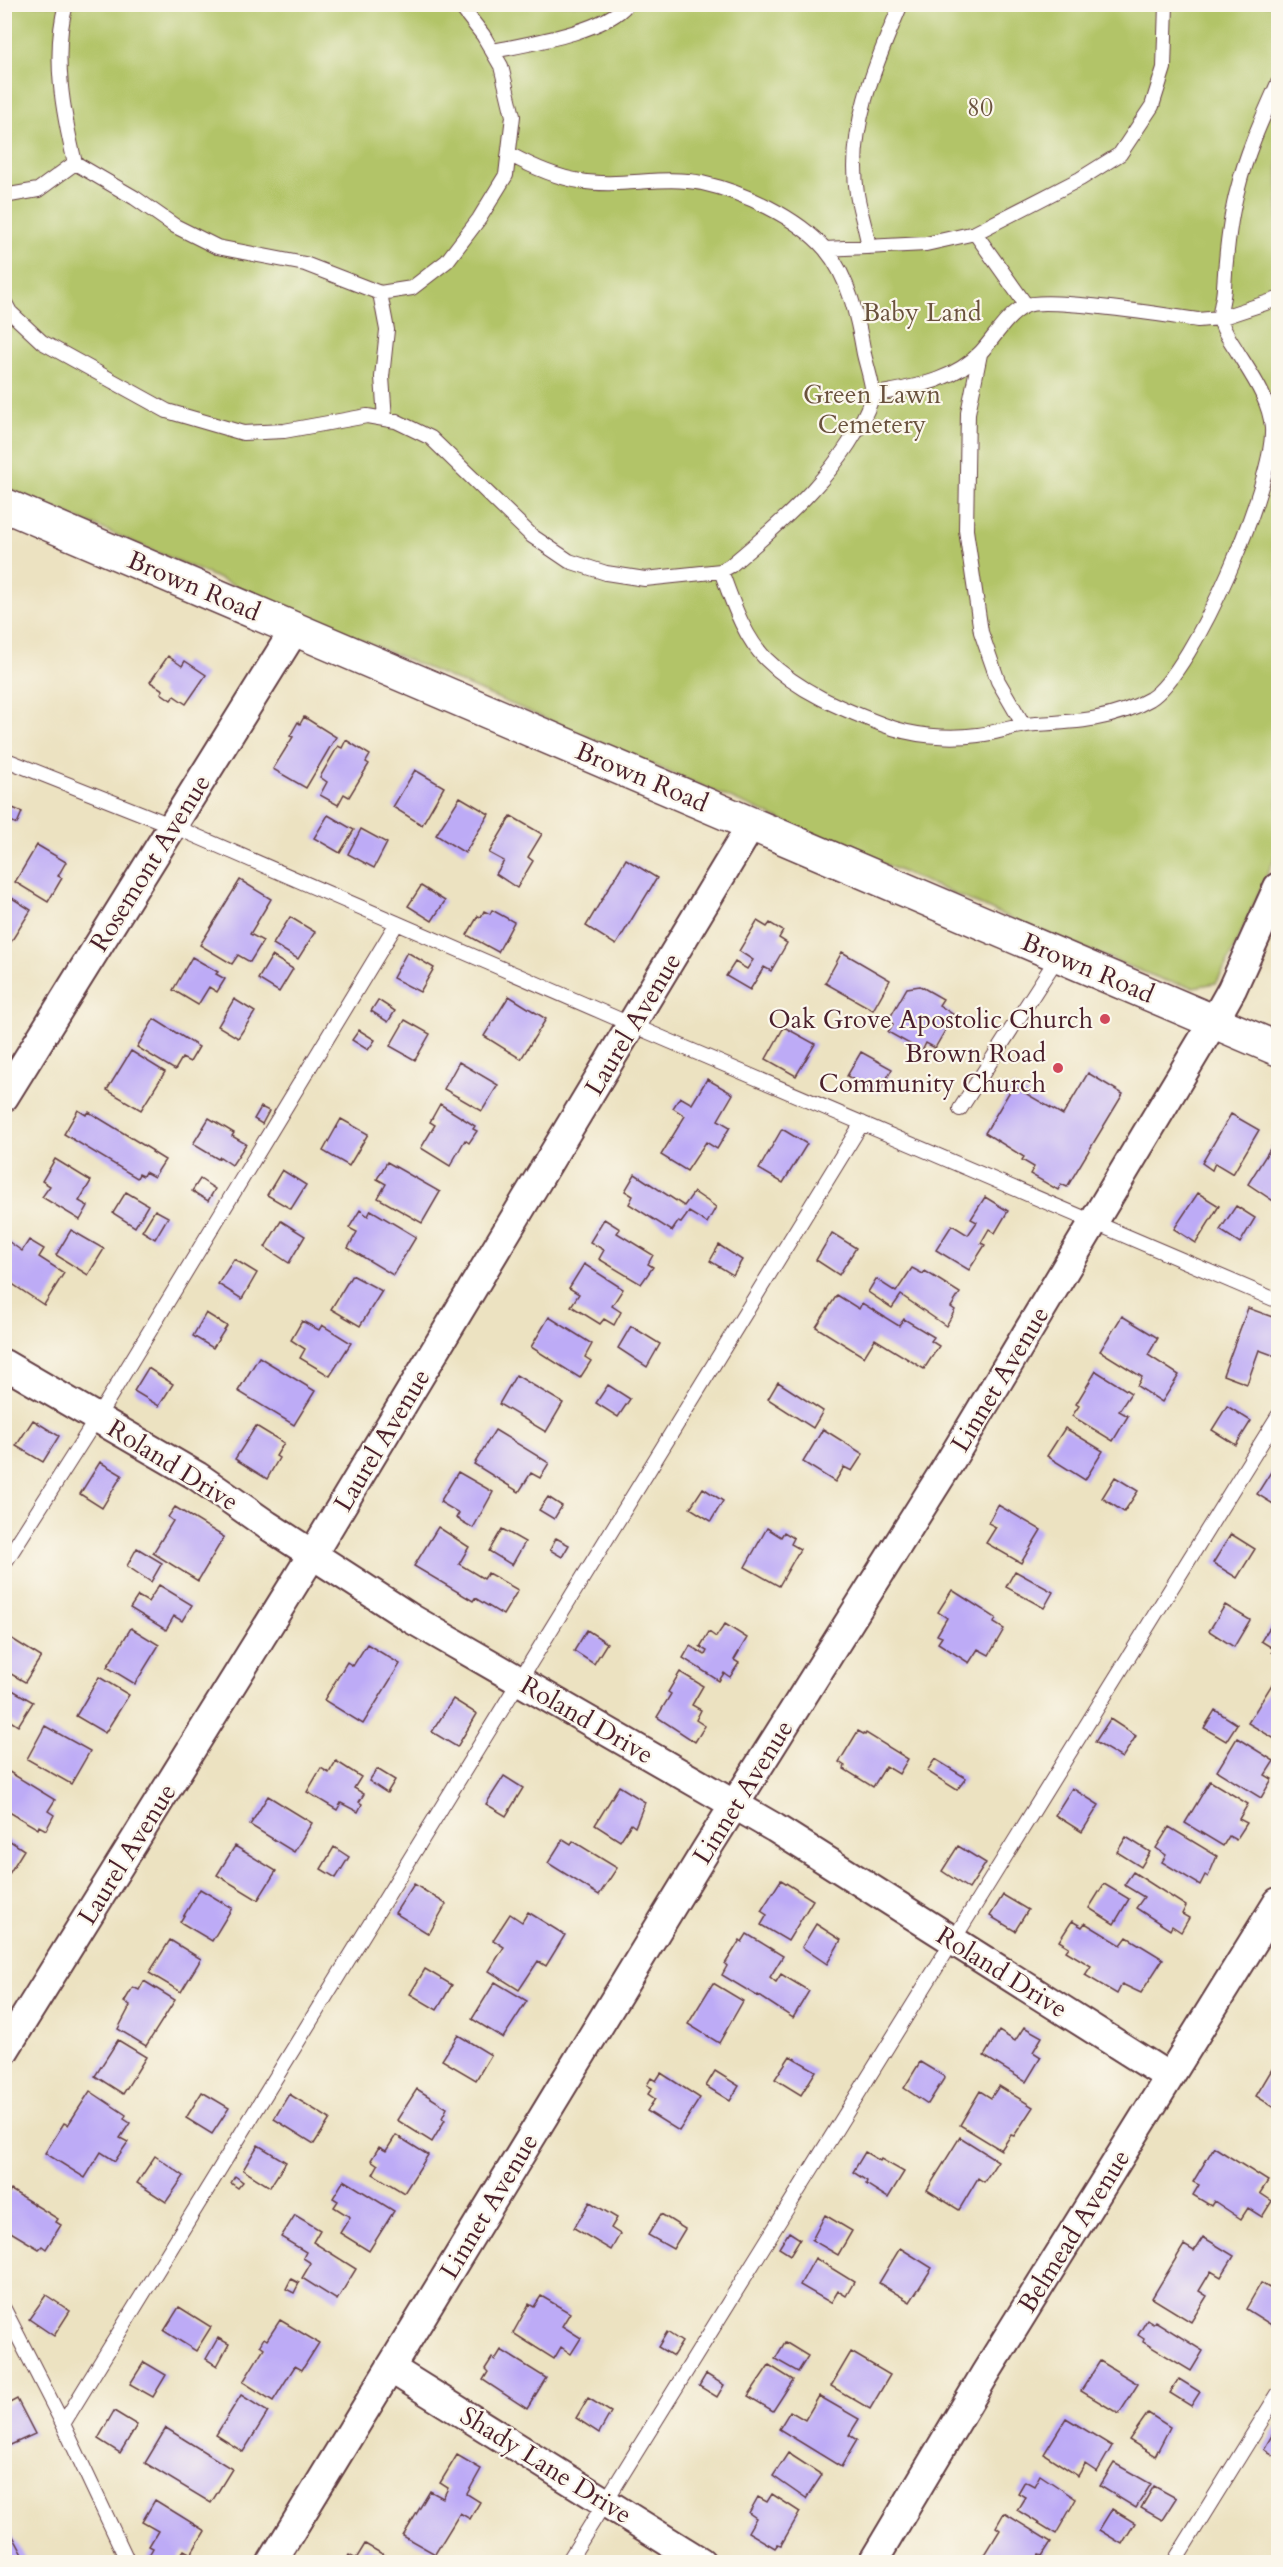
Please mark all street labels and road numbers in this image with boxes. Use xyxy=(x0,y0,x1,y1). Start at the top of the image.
street label: Brown Road xyxy=(122,542,266,630)
street label: Brown Road xyxy=(570,733,714,821)
street label: Rosemont Avenue xyxy=(81,768,219,958)
street label: Brown Road xyxy=(1016,924,1160,1012)
street label: Laurel Avenue xyxy=(577,946,689,1102)
street label: Linnet Avenue xyxy=(943,1300,1057,1458)
street label: Laurel Avenue xyxy=(326,1362,438,1518)
street label: Roland Drive xyxy=(101,1411,245,1519)
street label: Roland Drive xyxy=(514,1668,660,1772)
street label: Linnet Avenue xyxy=(685,1713,801,1871)
street label: Laurel Avenue xyxy=(70,1777,184,1931)
street label: Roland Drive xyxy=(930,1918,1074,2026)
street label: Linnet Avenue xyxy=(432,2127,546,2285)
street label: Belmead Avenue xyxy=(1010,2143,1138,2319)
street label: Shady Lane Drive xyxy=(453,2398,639,2532)

